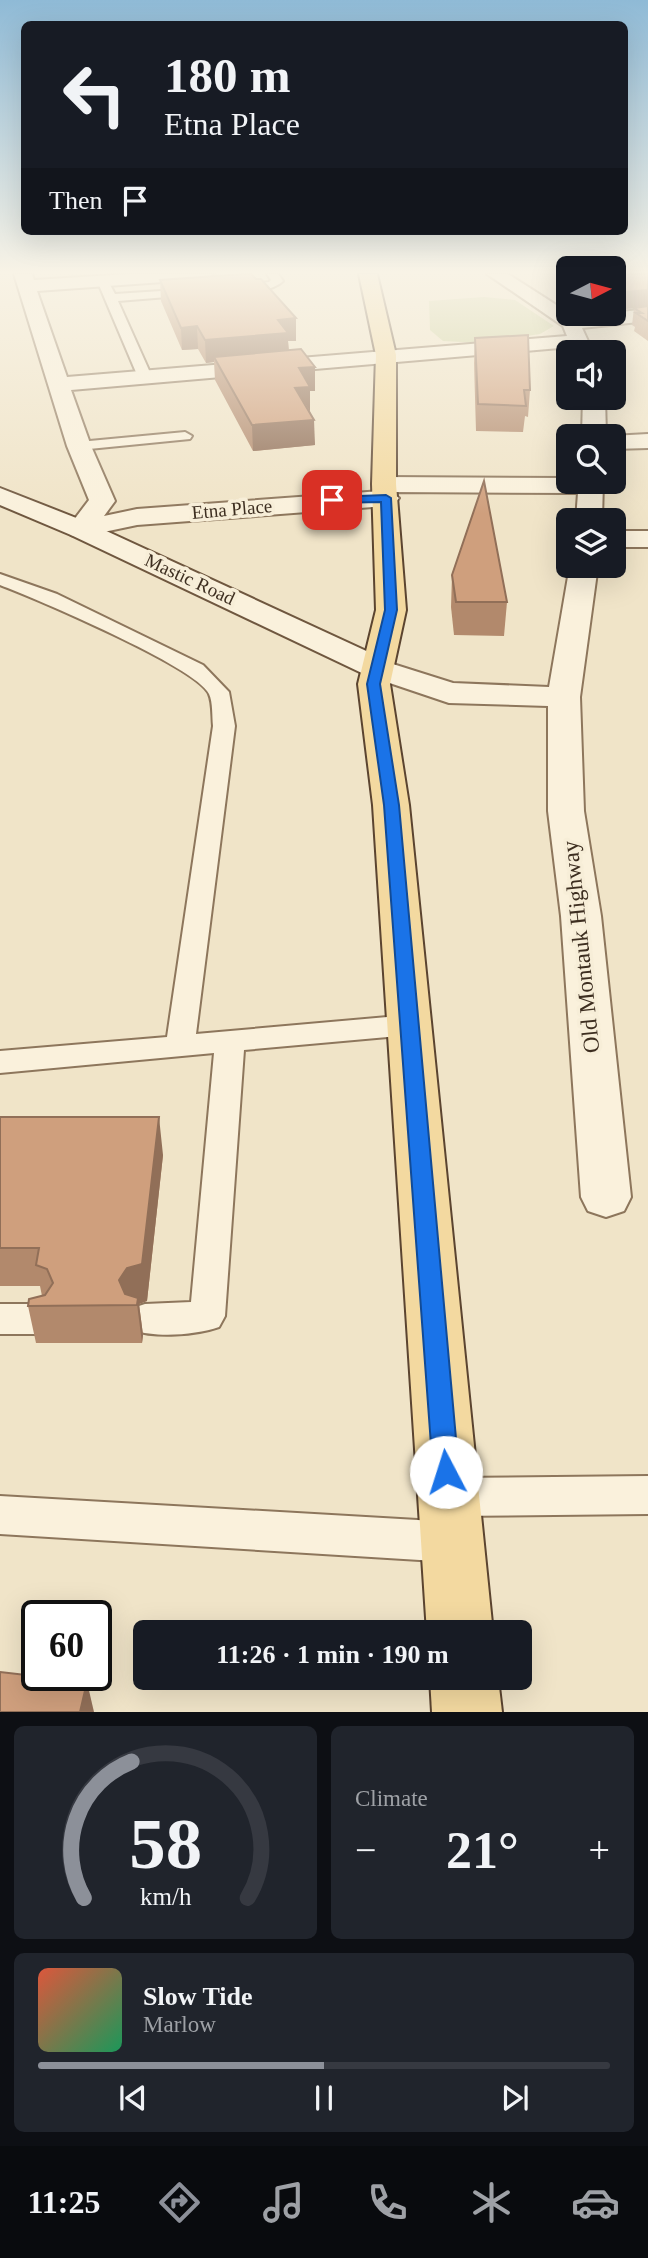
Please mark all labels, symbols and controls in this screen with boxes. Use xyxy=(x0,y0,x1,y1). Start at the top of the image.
text: 180 m xyxy=(164,48,291,103)
icon: left xyxy=(49,49,140,140)
text: Etna Place xyxy=(164,106,300,142)
icon: arrive xyxy=(116,182,154,220)
text: Then xyxy=(49,186,102,215)
north arrow xyxy=(556,256,626,326)
map controls xyxy=(556,256,626,578)
button: sound xyxy=(556,340,626,410)
button: search xyxy=(556,424,626,494)
pin xyxy=(302,470,362,530)
icon: arrive xyxy=(313,481,351,519)
street label: Etna Place xyxy=(191,495,273,523)
button: layers xyxy=(556,508,626,578)
street label: Mastic Road xyxy=(142,549,239,609)
street label: Old Montauk Highway xyxy=(557,839,605,1054)
position arrow xyxy=(409,1435,483,1509)
speed limit sign: 60 xyxy=(21,1600,112,1691)
text: 11:26 · 1 min · 190 m xyxy=(216,1640,449,1669)
text: Climate xyxy=(355,1786,428,1811)
text: 58 xyxy=(129,1804,202,1885)
text: 21° xyxy=(446,1822,519,1879)
text: − xyxy=(355,1829,376,1871)
text: + xyxy=(589,1829,610,1871)
text: km/h xyxy=(140,1883,192,1910)
text: Slow Tide xyxy=(143,1982,253,2011)
text: Marlow xyxy=(143,2012,216,2037)
icon: previous xyxy=(114,2079,152,2117)
icon: pause xyxy=(305,2079,343,2117)
icon: next xyxy=(496,2079,534,2117)
icon: directions xyxy=(155,2178,204,2227)
icon: music xyxy=(259,2178,308,2227)
icon: phone xyxy=(363,2178,412,2227)
icon: climate xyxy=(467,2178,516,2227)
icon: car xyxy=(571,2178,620,2227)
text: 11:25 xyxy=(28,2184,100,2220)

